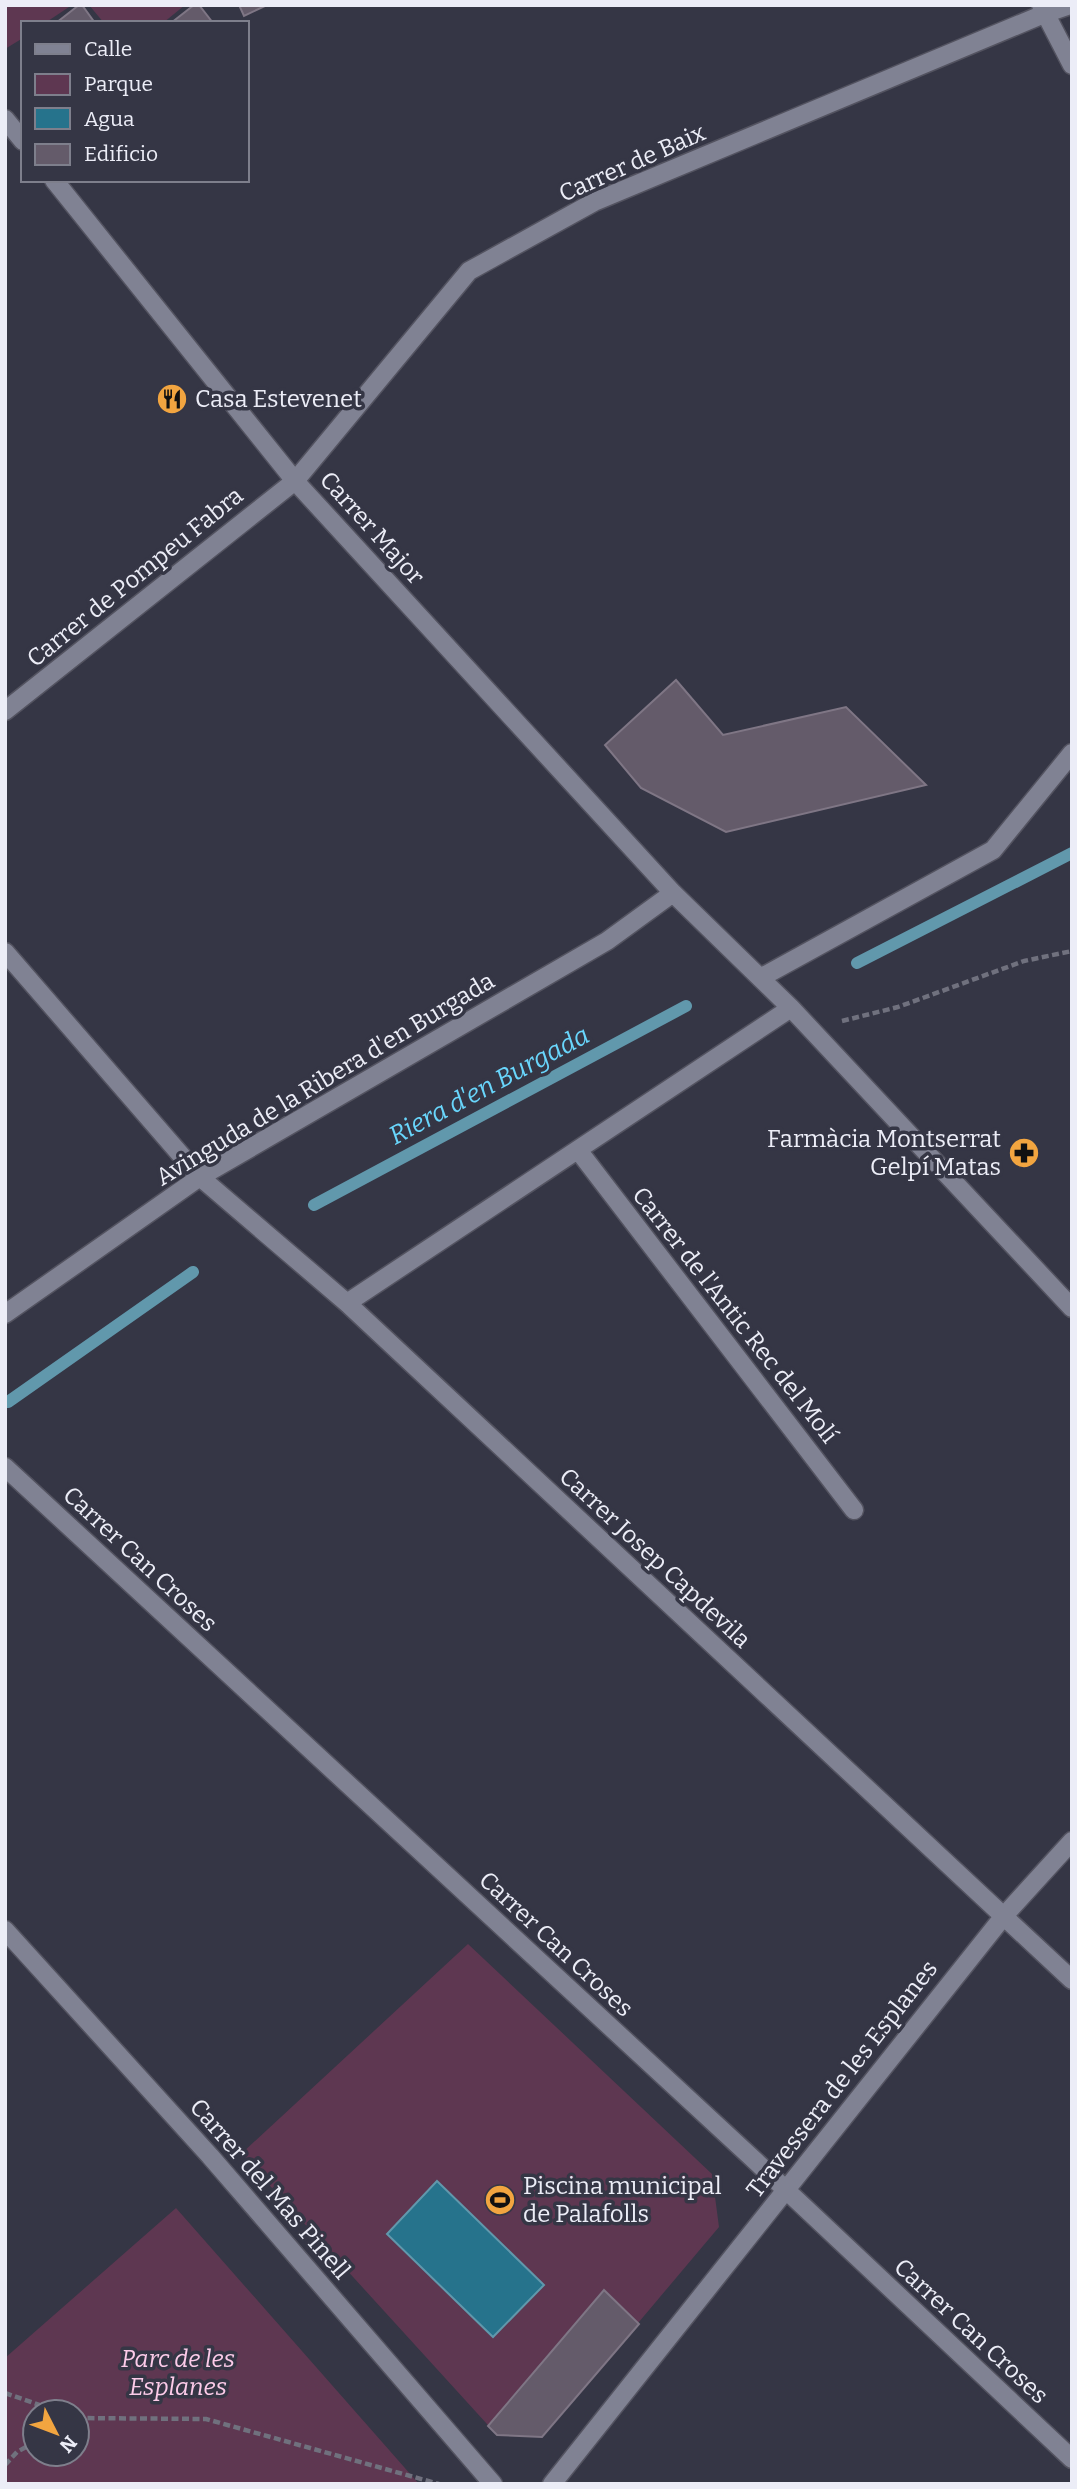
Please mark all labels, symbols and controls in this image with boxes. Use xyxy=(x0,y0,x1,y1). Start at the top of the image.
legend xyxy=(21,21,248,182)
text: Calle xyxy=(84,36,132,62)
text: Parque xyxy=(84,71,153,97)
text: Agua xyxy=(84,106,135,132)
street label: Carrer de Baix xyxy=(555,118,709,208)
text: Edificio xyxy=(84,141,158,167)
restaurant icon: Casa Estevenet xyxy=(155,382,189,416)
place label: Casa Estevenet xyxy=(195,385,362,413)
street label: Carrer Major xyxy=(314,466,430,590)
street label: Carrer de Pompeu Fabra xyxy=(21,481,249,673)
street label: Avinguda de la Ribera d'en Burgada xyxy=(151,967,499,1191)
water label: Riera d'en Burgada xyxy=(384,1019,595,1151)
place label: Farmàcia Montserrat Gelpí Matas xyxy=(767,1125,1001,1181)
pharmacy icon: Farmàcia Montserrat Gelpí Matas xyxy=(1007,1136,1041,1170)
street label: Carrer de l'Antic Rec del Molí xyxy=(626,1181,844,1449)
street label: Carrer Josep Capdevila xyxy=(554,1462,756,1654)
street label: Carrer Can Croses xyxy=(57,1481,223,1637)
street label: Carrer Can Croses xyxy=(473,1866,639,2022)
street label: Travessera de les Esplanes xyxy=(741,1955,943,2203)
street label: Carrer del Mas Pinell xyxy=(184,2093,356,2285)
place label: Piscina municipal de Palafolls xyxy=(523,2172,722,2228)
sports icon: Piscina municipal de Palafolls xyxy=(483,2183,517,2217)
street label: Carrer Can Croses xyxy=(888,2253,1054,2409)
park label: Parc de les Esplanes xyxy=(121,2345,235,2401)
north arrow xyxy=(21,2398,91,2468)
text: N xyxy=(55,2431,82,2457)

